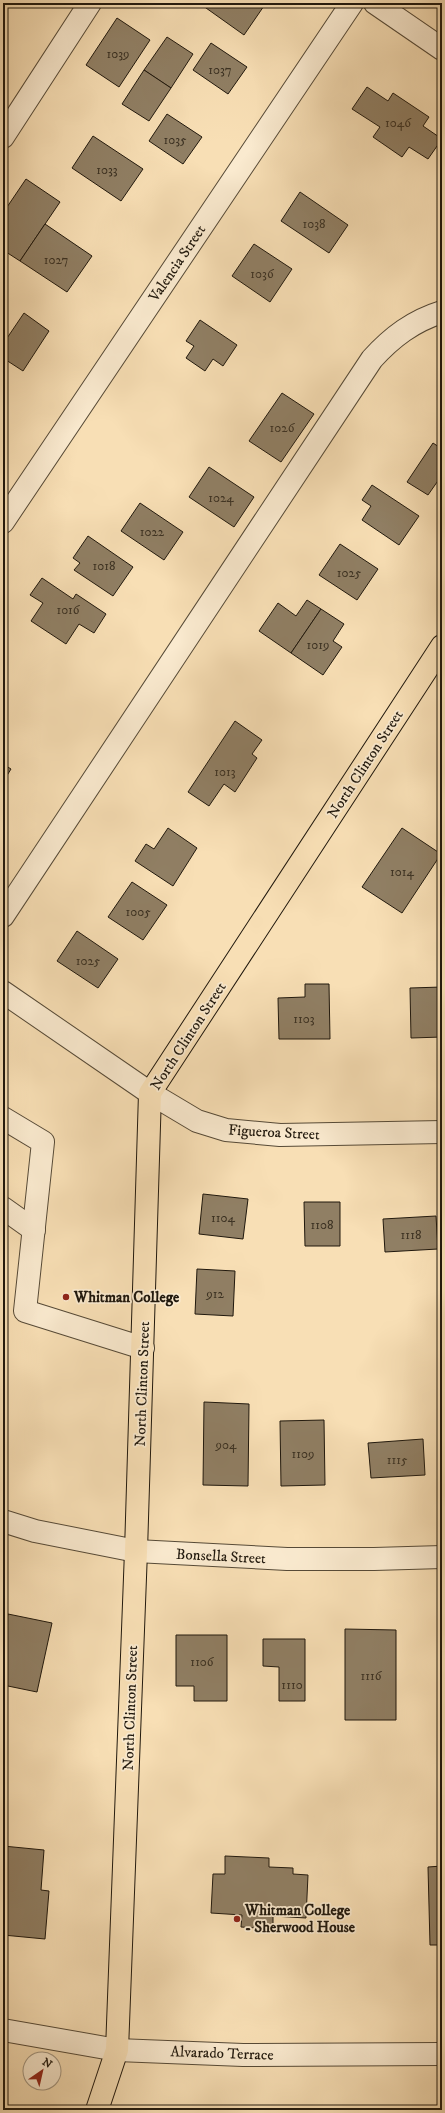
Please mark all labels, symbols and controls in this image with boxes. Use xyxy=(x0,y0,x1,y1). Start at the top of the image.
house number: 1039 xyxy=(106,46,130,62)
house number: 1037 xyxy=(208,62,232,78)
house number: 1046 xyxy=(385,115,412,131)
house number: 1035 xyxy=(163,132,187,148)
house number: 1033 xyxy=(96,162,118,178)
house number: 1038 xyxy=(302,216,326,232)
street label: Valencia Street xyxy=(144,221,210,306)
house number: 1027 xyxy=(44,252,68,268)
house number: 1036 xyxy=(250,266,275,282)
house number: 1026 xyxy=(270,420,296,436)
house number: 1024 xyxy=(208,490,234,506)
house number: 1022 xyxy=(140,524,165,540)
house number: 1018 xyxy=(93,558,115,574)
house number: 1025 xyxy=(337,565,362,581)
house number: 1016 xyxy=(56,602,81,618)
house number: 1019 xyxy=(307,637,329,653)
street label: North Clinton Street xyxy=(323,706,408,822)
house number: 1013 xyxy=(214,764,236,780)
house number: 1014 xyxy=(390,864,414,880)
house number: 1005 xyxy=(125,904,151,920)
house number: 1025 xyxy=(76,953,101,969)
street label: North Clinton Street xyxy=(146,978,231,1094)
house number: 1103 xyxy=(293,1011,315,1027)
street label: Figueroa Street xyxy=(228,1121,320,1144)
house number: 1104 xyxy=(211,1210,235,1226)
house number: 1108 xyxy=(310,1217,334,1233)
house number: 1118 xyxy=(401,1227,421,1243)
house number: 912 xyxy=(205,1286,224,1302)
place label: Whitman College xyxy=(73,1288,180,1307)
marker: Whitman College xyxy=(61,1292,71,1302)
street label: North Clinton Street xyxy=(131,1321,154,1447)
house number: 904 xyxy=(215,1437,237,1453)
house number: 1109 xyxy=(292,1446,315,1462)
house number: 1115 xyxy=(387,1452,408,1468)
street label: Bonsella Street xyxy=(176,1545,267,1568)
street label: North Clinton Street xyxy=(119,1645,142,1771)
house number: 1106 xyxy=(190,1654,215,1670)
house number: 1116 xyxy=(360,1668,383,1684)
house number: 1110 xyxy=(281,1677,303,1693)
place label: Whitman College - Sherwood House xyxy=(244,1901,356,1937)
marker: Whitman College - Sherwood House xyxy=(232,1914,242,1924)
street label: Alvarado Terrace xyxy=(170,2042,274,2065)
north arrow xyxy=(22,2051,62,2091)
text: N xyxy=(39,2055,55,2072)

